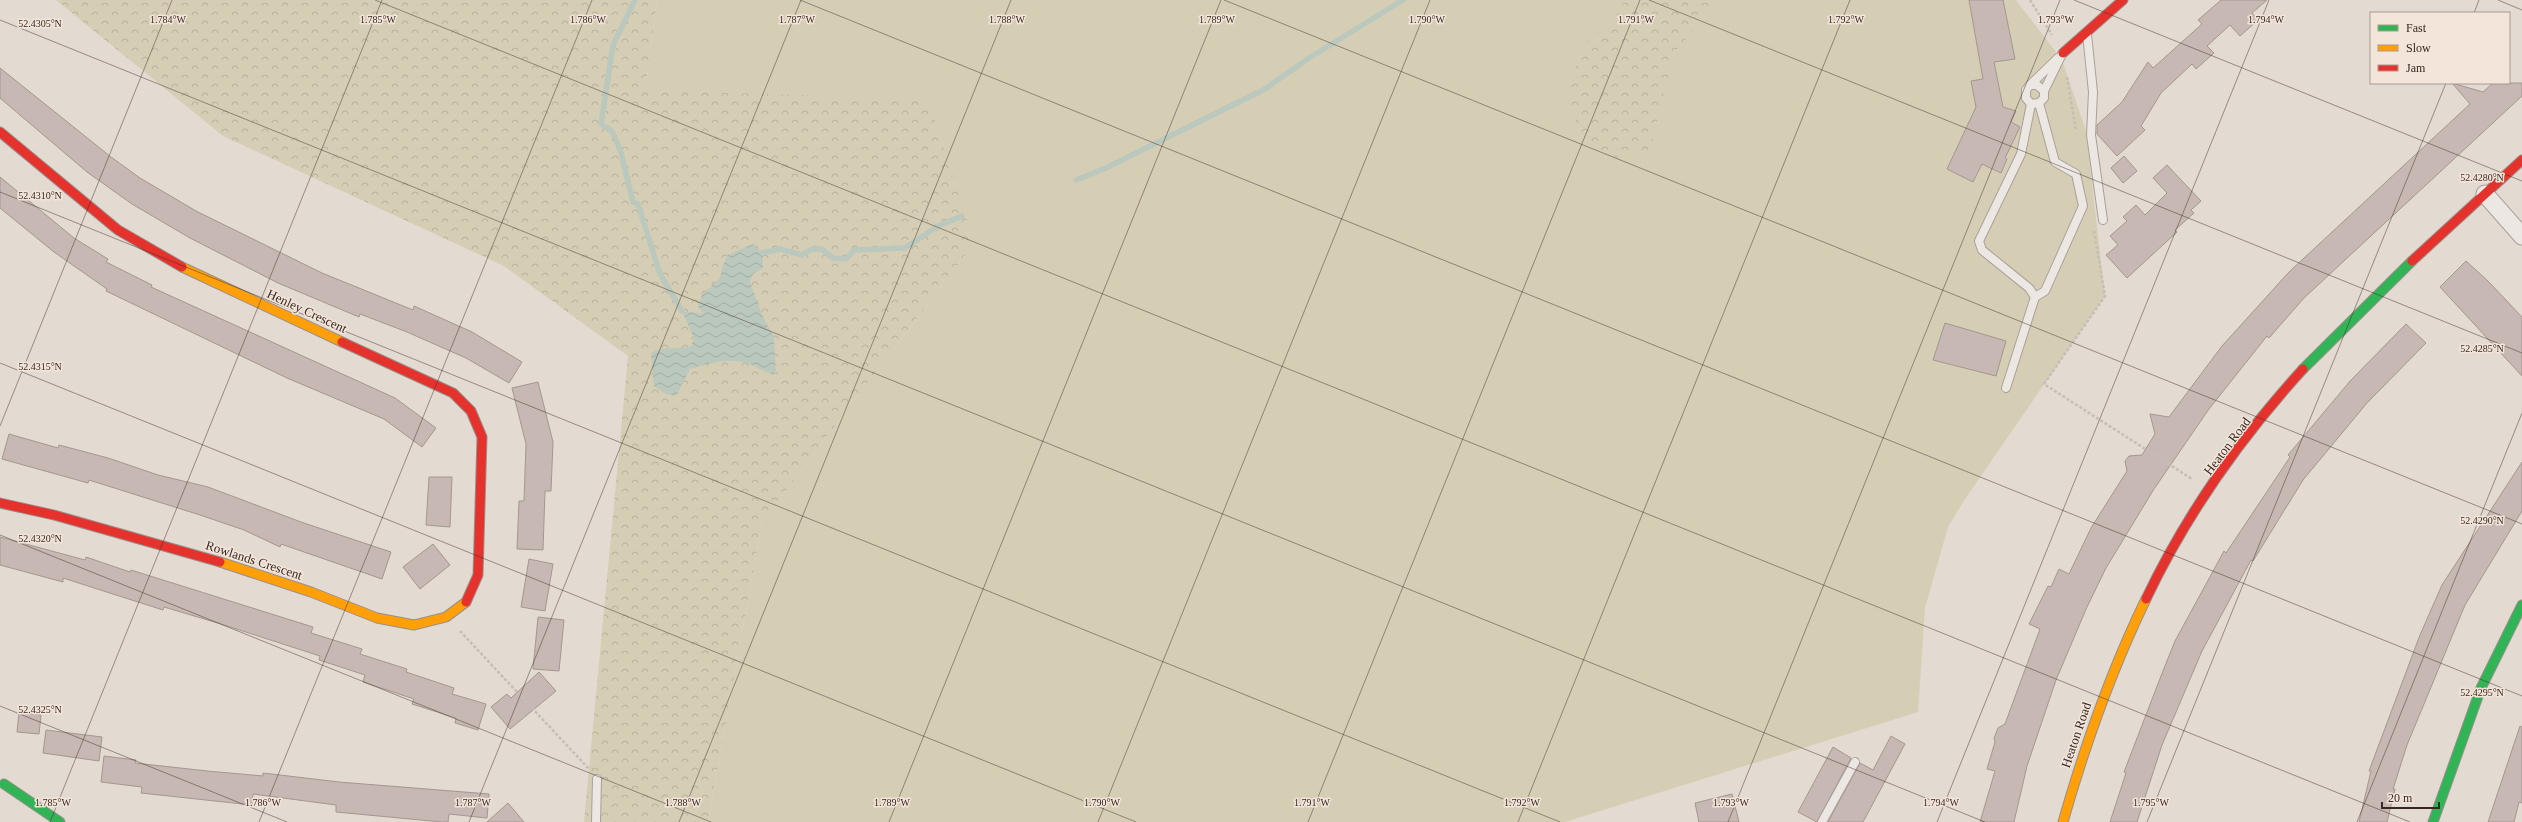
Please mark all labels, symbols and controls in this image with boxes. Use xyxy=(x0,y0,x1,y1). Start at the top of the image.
legend xyxy=(2370,12,2510,84)
text: 1.784°W xyxy=(150,14,187,25)
text: 1.785°W xyxy=(360,14,397,25)
text: 1.786°W xyxy=(570,14,607,25)
text: 1.787°W xyxy=(779,14,816,25)
text: 1.788°W xyxy=(989,14,1026,25)
text: 1.789°W xyxy=(1199,14,1236,25)
text: 1.790°W xyxy=(1409,14,1446,25)
text: 1.791°W xyxy=(1618,14,1655,25)
text: 1.792°W xyxy=(1828,14,1865,25)
text: 1.793°W xyxy=(2038,14,2075,25)
text: 1.794°W xyxy=(2248,14,2285,25)
text: 52.4305°N xyxy=(18,18,62,29)
text: Fast xyxy=(2406,21,2427,35)
text: Slow xyxy=(2406,41,2431,55)
text: Jam xyxy=(2406,61,2426,75)
text: 52.4280°N xyxy=(2460,172,2504,183)
text: 52.4310°N xyxy=(18,190,62,201)
street label: Henley Crescent xyxy=(265,286,350,336)
text: 52.4285°N xyxy=(2460,343,2504,354)
text: 52.4315°N xyxy=(18,361,62,372)
street label: Heaton Road xyxy=(2200,414,2254,478)
text: 52.4290°N xyxy=(2460,515,2504,526)
text: 52.4320°N xyxy=(18,533,62,544)
street label: Rowlands Crescent xyxy=(204,537,305,583)
text: 52.4295°N xyxy=(2460,687,2504,698)
street label: Heaton Road xyxy=(2058,700,2094,770)
text: 52.4325°N xyxy=(18,704,62,715)
scale bar xyxy=(2382,784,2439,810)
text: 20 m xyxy=(2388,791,2413,805)
text: 1.785°W xyxy=(35,797,72,808)
text: 1.786°W xyxy=(245,797,282,808)
text: 1.787°W xyxy=(455,797,492,808)
text: 1.788°W xyxy=(665,797,702,808)
text: 1.789°W xyxy=(874,797,911,808)
text: 1.790°W xyxy=(1084,797,1121,808)
text: 1.791°W xyxy=(1294,797,1331,808)
text: 1.792°W xyxy=(1504,797,1541,808)
text: 1.793°W xyxy=(1713,797,1750,808)
text: 1.794°W xyxy=(1923,797,1960,808)
text: 1.795°W xyxy=(2133,797,2170,808)

